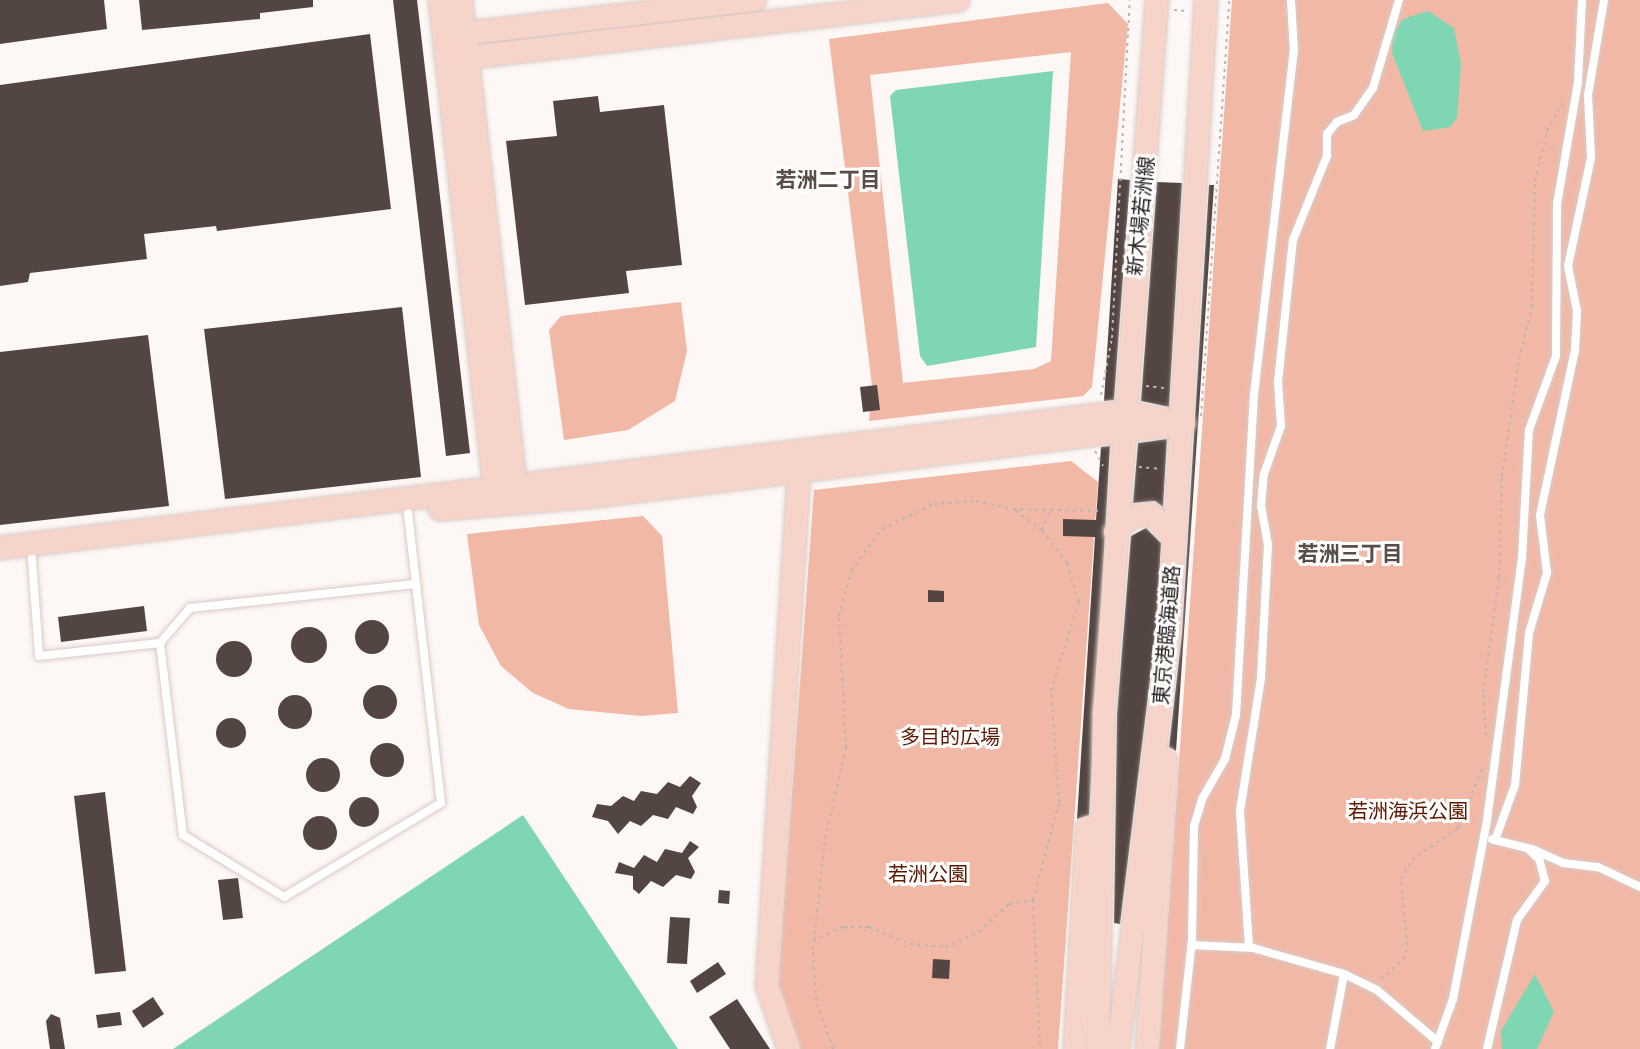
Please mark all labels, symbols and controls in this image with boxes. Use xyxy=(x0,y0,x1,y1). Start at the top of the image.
street label: 新木場若洲線 xyxy=(1123,155,1159,277)
district label: 若洲二丁目 xyxy=(776,167,880,193)
district label: 若洲三丁目 xyxy=(1298,541,1402,567)
street label: 東京港臨海道路 xyxy=(1149,564,1185,706)
park label: 多目的広場 xyxy=(900,725,1000,749)
park label: 若洲海浜公園 xyxy=(1348,799,1468,823)
park label: 若洲公園 xyxy=(888,862,968,886)

